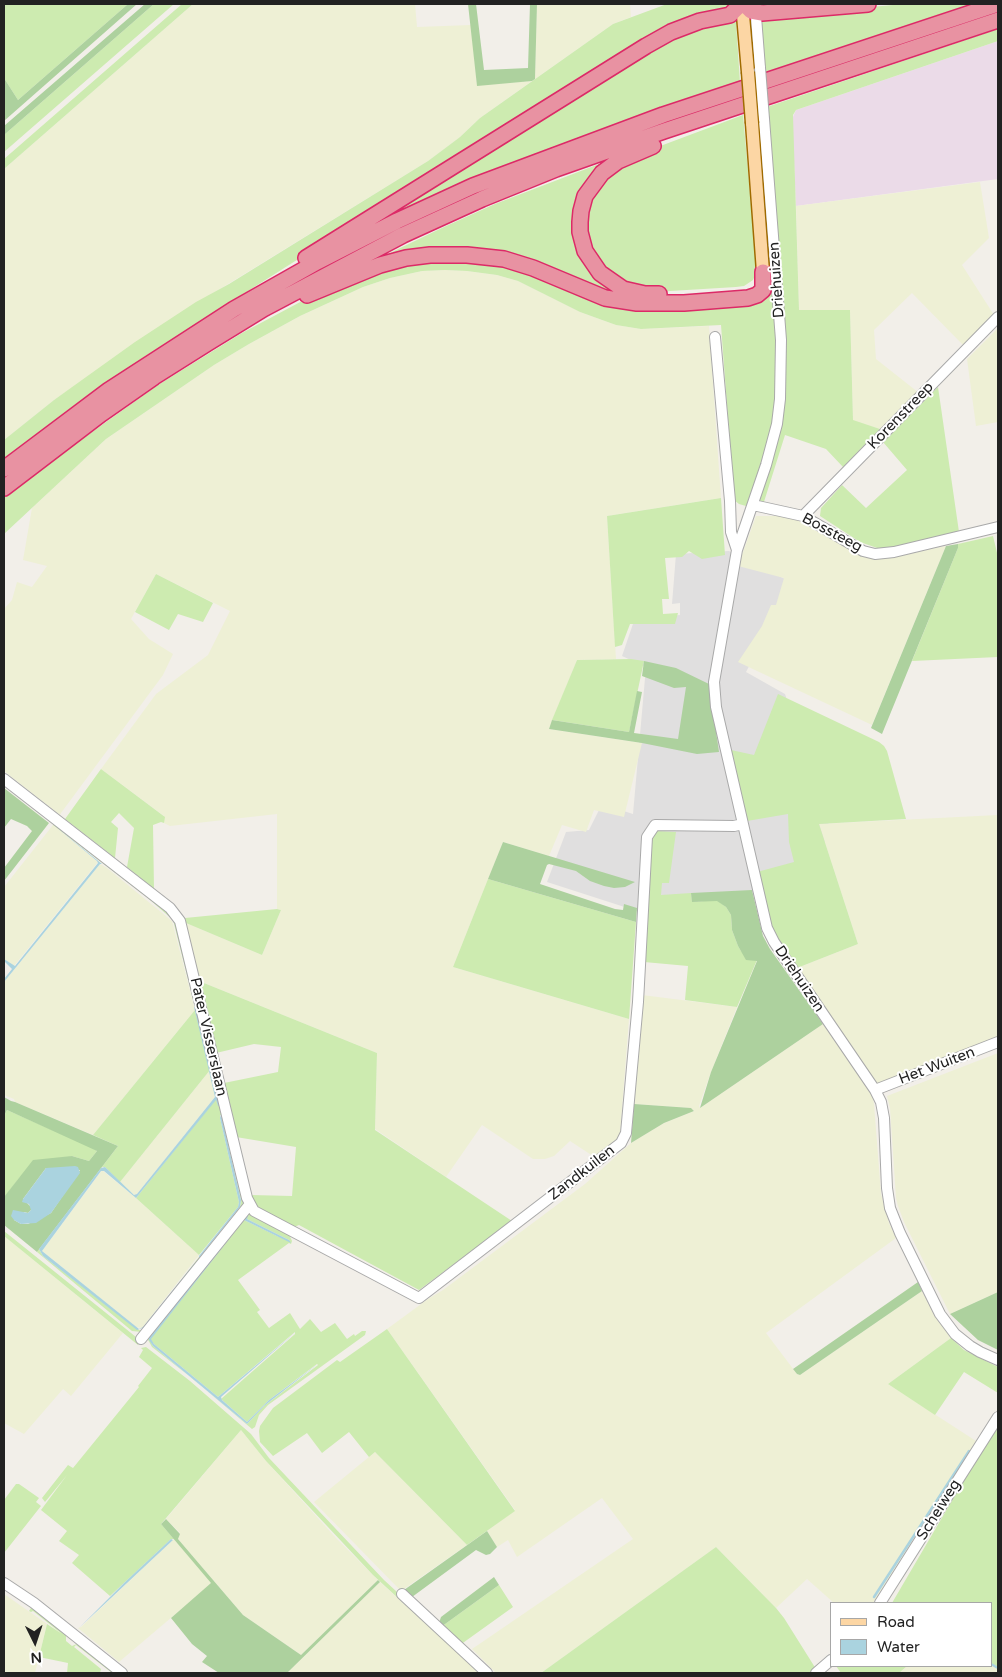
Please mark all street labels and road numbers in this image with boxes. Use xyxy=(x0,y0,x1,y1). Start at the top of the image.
street label: Driehuizen xyxy=(765,241,789,319)
street label: Korenstreep xyxy=(864,378,938,454)
street label: Bossteeg xyxy=(799,510,865,556)
street label: Driehuizen xyxy=(770,942,828,1016)
street label: Pater Visserslaan xyxy=(186,976,230,1098)
street label: Het Wuiten xyxy=(896,1043,978,1089)
street label: Zandkuilen xyxy=(545,1142,619,1204)
street label: Scheiweg xyxy=(913,1476,965,1544)

